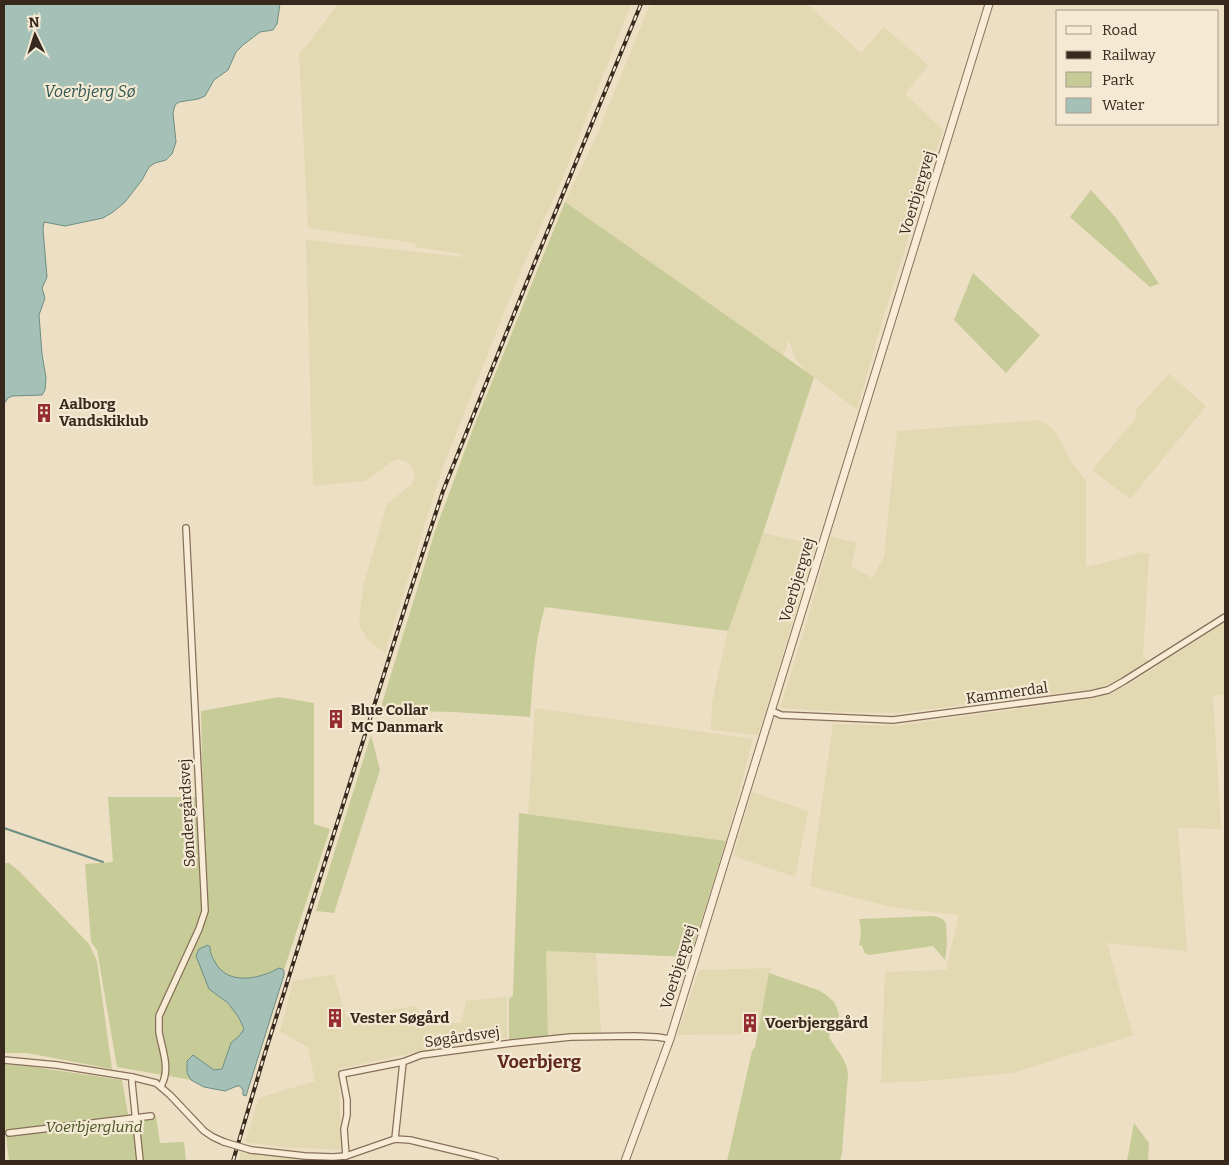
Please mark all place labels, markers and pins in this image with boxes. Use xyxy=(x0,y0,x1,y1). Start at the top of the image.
place label: Aalborg Vandskiklub xyxy=(59,395,149,430)
building icon: Aalborg Vandskiklub xyxy=(33,402,55,424)
place label: Blue Collar MC Danmark xyxy=(351,701,443,736)
building icon: Blue Collar MC Danmark xyxy=(325,708,347,730)
building icon: Vester Søgård xyxy=(324,1007,346,1029)
place label: Vester Søgård xyxy=(350,1009,449,1027)
building icon: Voerbjerggård xyxy=(739,1012,761,1034)
place label: Voerbjerggård xyxy=(765,1014,868,1032)

